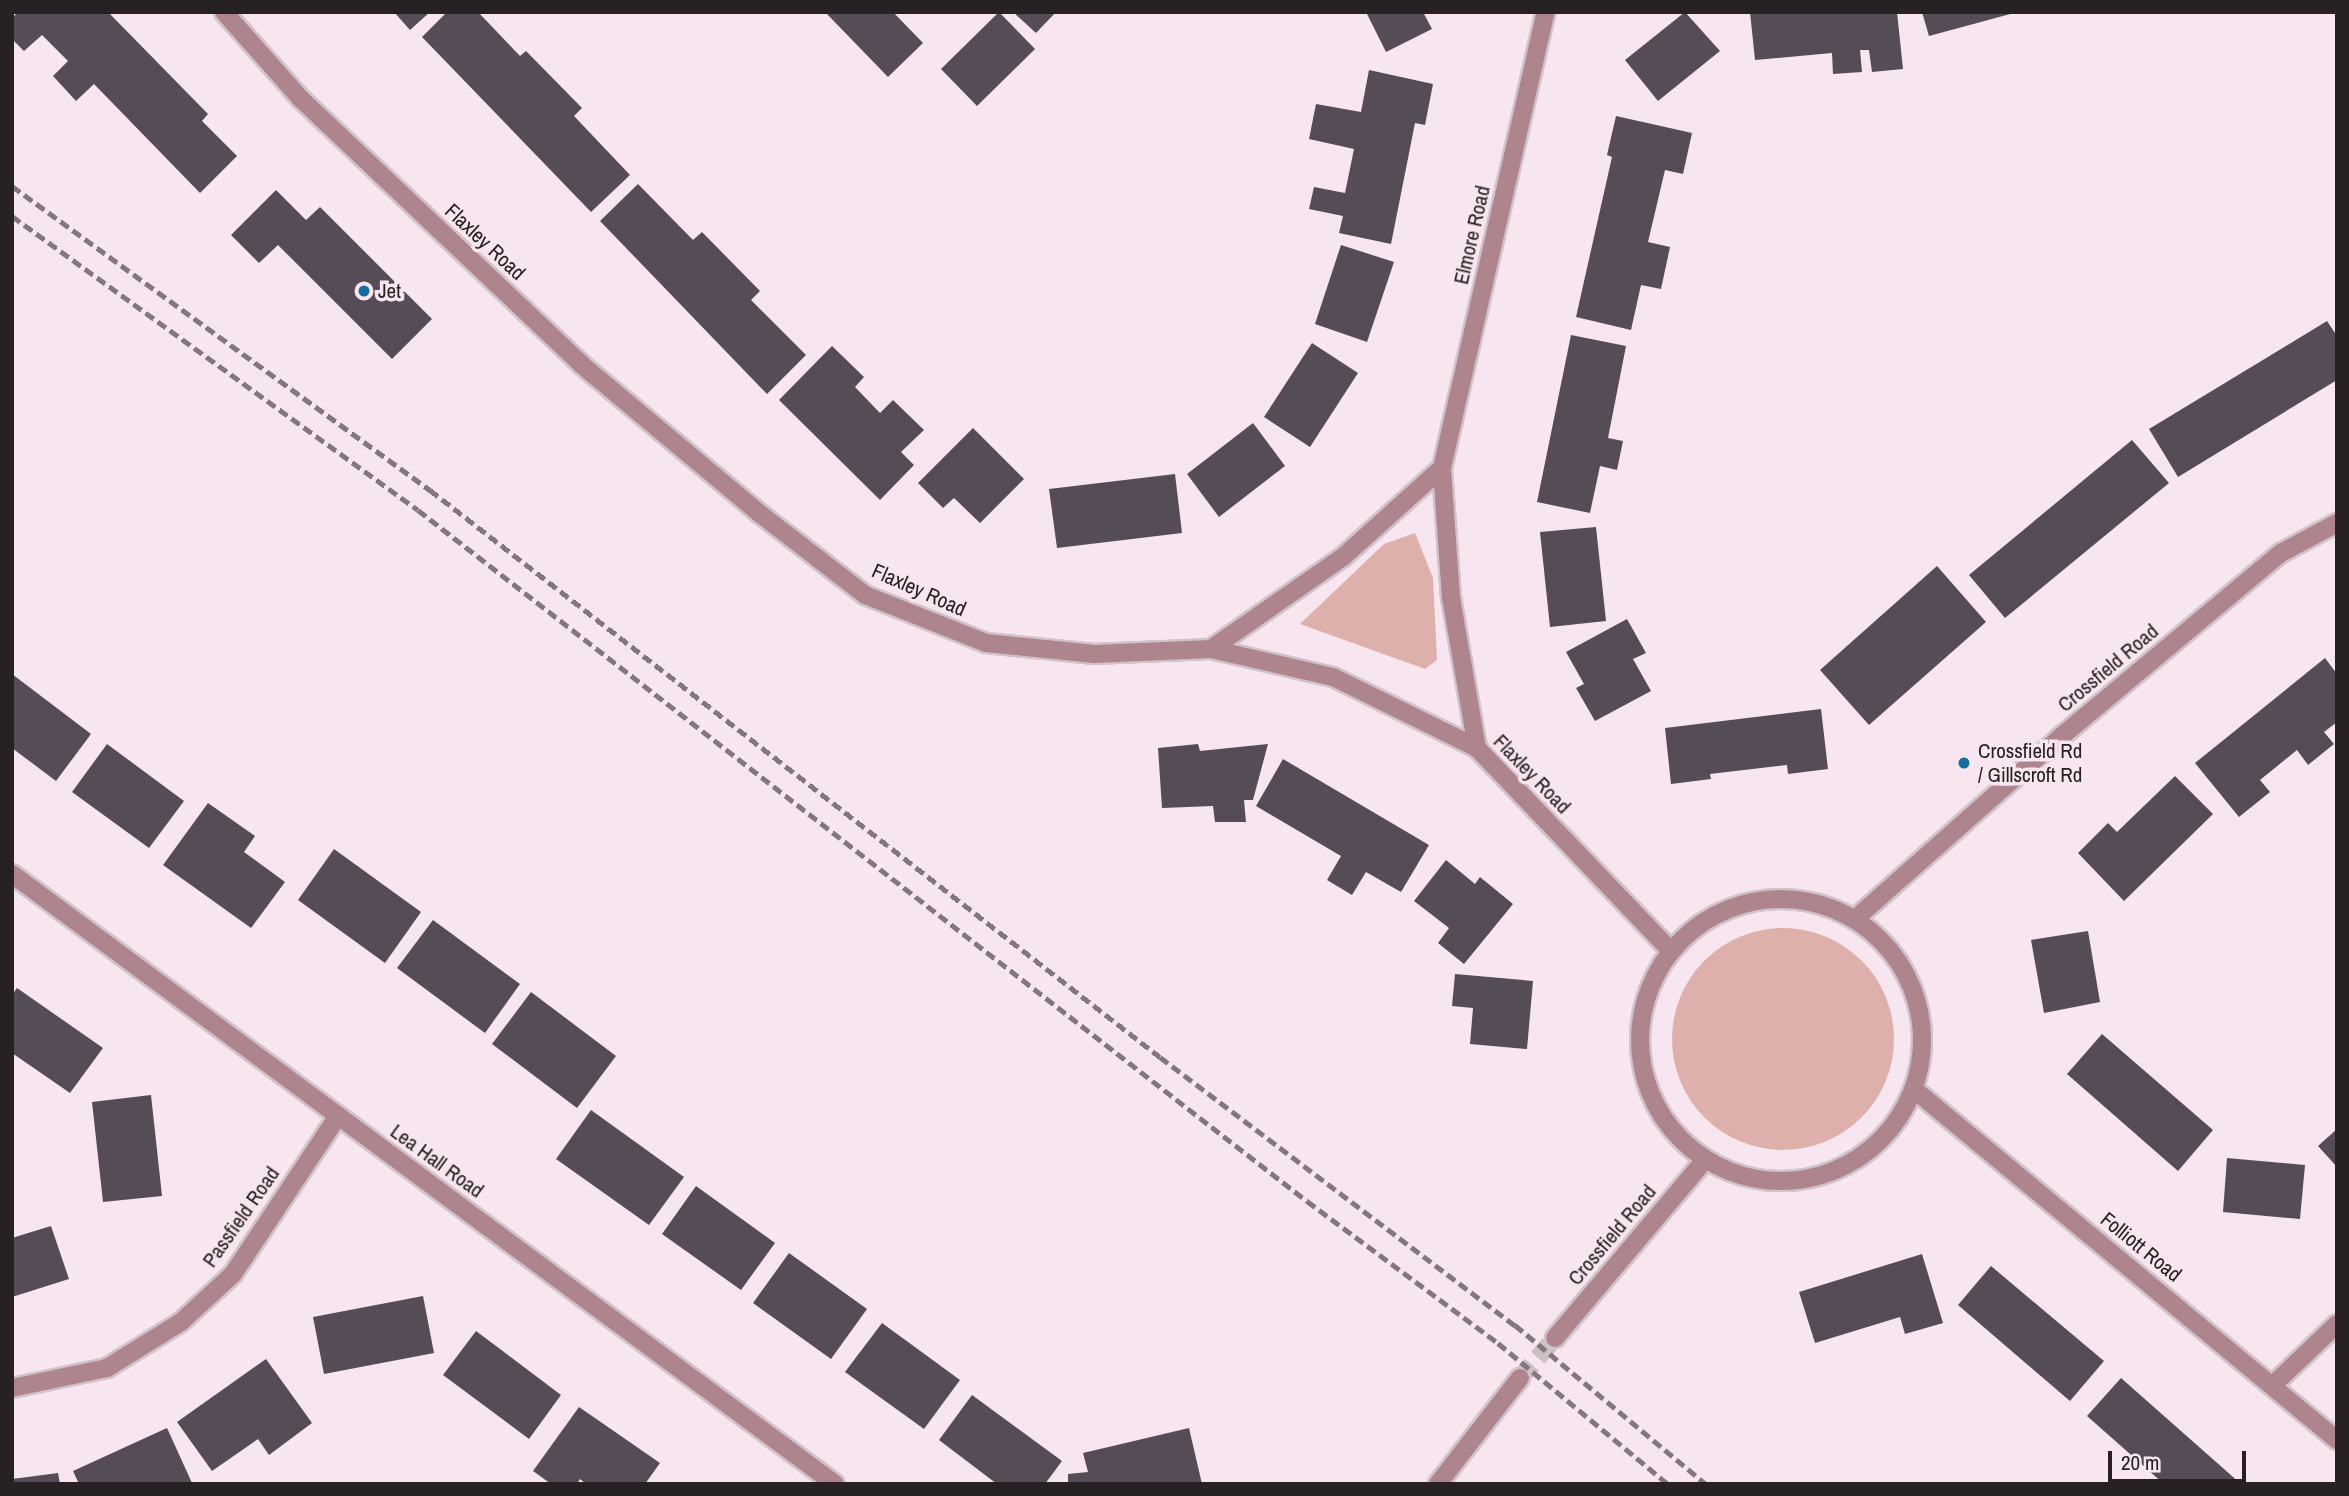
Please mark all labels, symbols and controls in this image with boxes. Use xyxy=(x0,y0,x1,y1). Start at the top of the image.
street label: Elmore Road xyxy=(1448,183,1496,287)
street label: Flaxley Road xyxy=(440,199,530,285)
place label: Jet xyxy=(378,278,401,304)
marker: Jet xyxy=(356,283,372,299)
street label: Flaxley Road xyxy=(868,558,970,622)
street label: Crossfield Road xyxy=(2053,619,2163,717)
street label: Flaxley Road xyxy=(1488,729,1576,819)
place label: Crossfield Rd / Gillscroft Rd xyxy=(1978,738,2082,788)
marker: Crossfield Rd / Gillscroft Rd xyxy=(1956,755,1972,771)
street label: Lea Hall Road xyxy=(385,1119,489,1203)
street label: Passfield Road xyxy=(197,1162,285,1272)
street label: Crossfield Road xyxy=(1563,1180,1661,1290)
street label: Folliott Road xyxy=(2095,1207,2187,1287)
scale bar xyxy=(2111,1436,2249,1480)
text: 20 m xyxy=(2121,1448,2159,1477)

